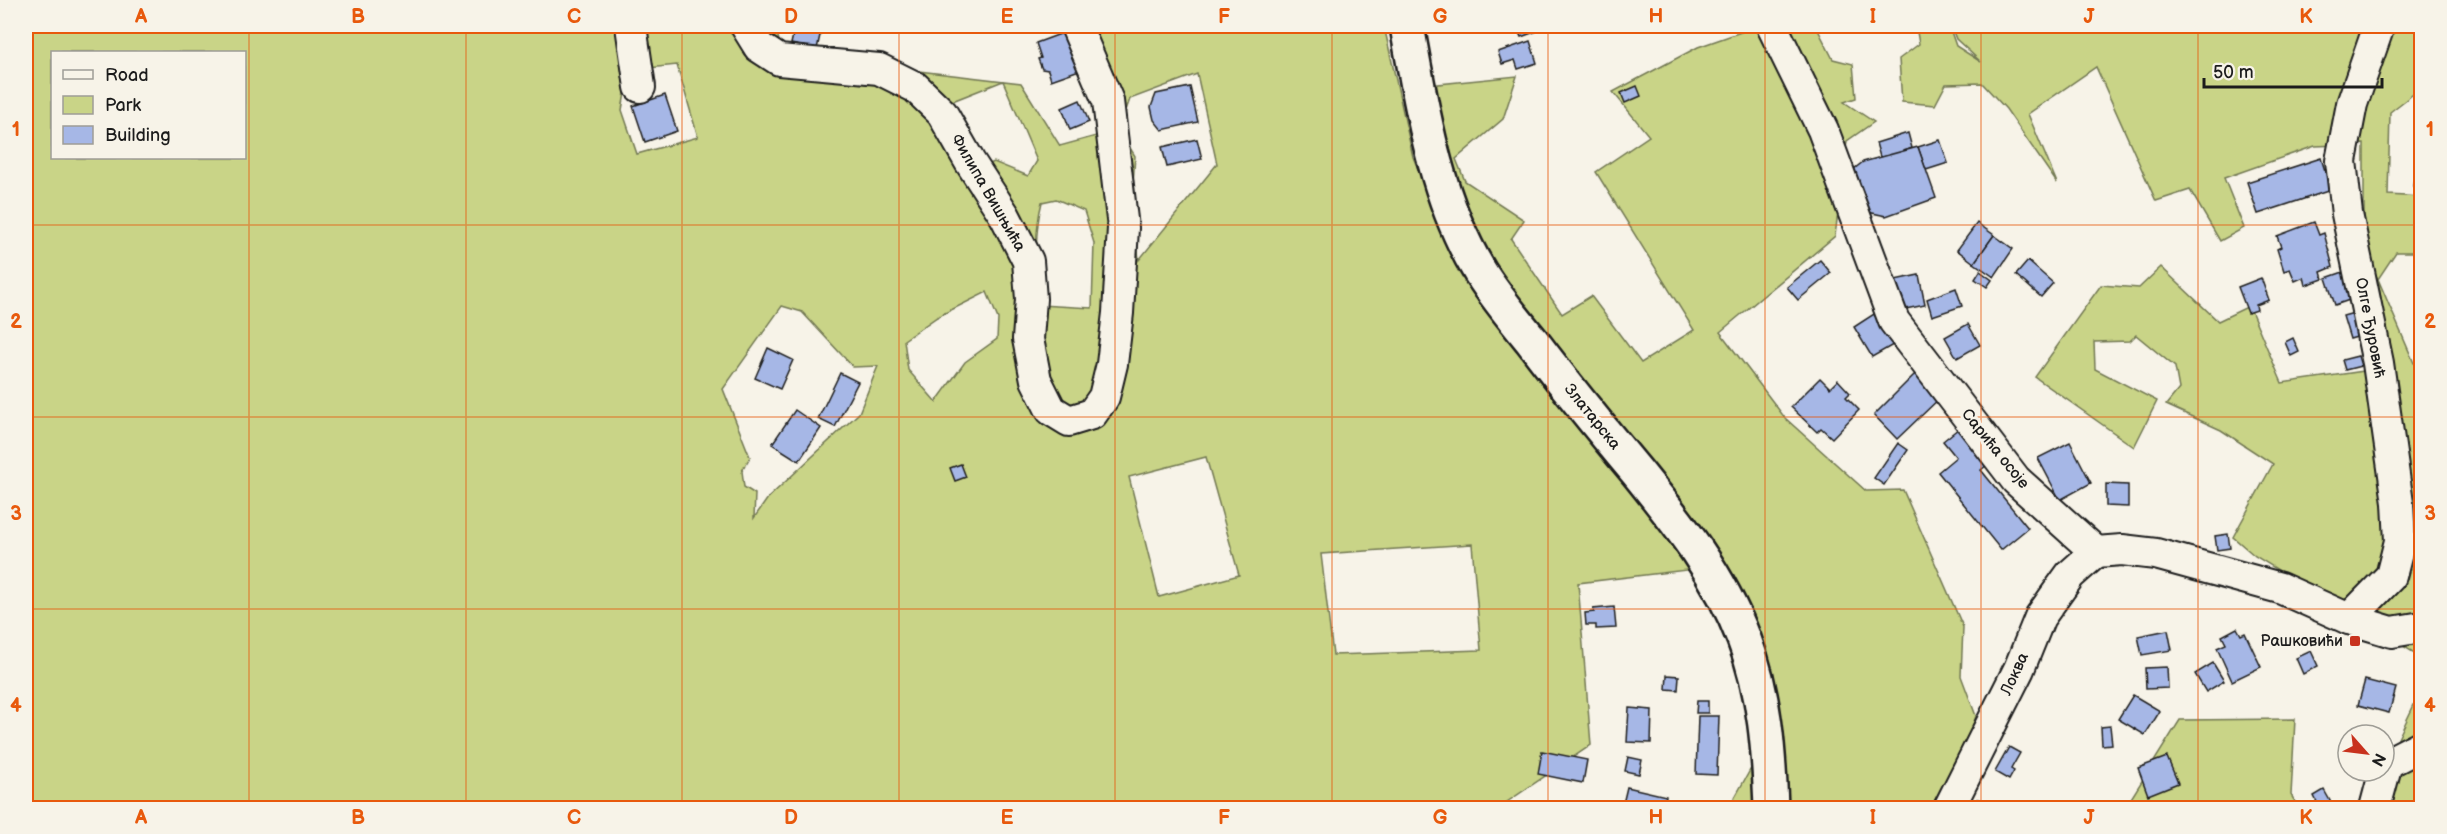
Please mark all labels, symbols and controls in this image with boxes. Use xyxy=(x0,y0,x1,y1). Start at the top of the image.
text: A xyxy=(134,5,148,29)
text: B xyxy=(351,5,365,29)
text: C xyxy=(567,5,581,29)
text: D xyxy=(784,5,798,29)
text: E xyxy=(1001,5,1014,29)
text: F xyxy=(1218,5,1230,29)
text: G xyxy=(1433,5,1448,29)
text: H xyxy=(1649,5,1663,29)
text: I xyxy=(1870,5,1876,29)
text: J xyxy=(2084,5,2096,29)
text: K xyxy=(2299,5,2313,29)
legend xyxy=(51,51,246,159)
scale bar xyxy=(2204,51,2382,89)
text: 50 m xyxy=(2213,62,2254,83)
text: Road xyxy=(105,65,149,86)
text: Park xyxy=(105,95,141,116)
text: 1 xyxy=(12,118,20,142)
text: 1 xyxy=(2426,118,2434,142)
text: Building xyxy=(105,125,171,146)
street label: Филипа Вишњића xyxy=(947,131,1030,256)
street label: Олге Ђуровић xyxy=(2351,276,2389,380)
text: 2 xyxy=(10,310,22,334)
text: 2 xyxy=(2424,310,2436,334)
street label: Златарска xyxy=(1560,380,1625,454)
street label: Сарића осоје xyxy=(1957,405,2033,493)
text: 3 xyxy=(10,502,22,526)
text: 3 xyxy=(2424,502,2436,526)
place label: Рашковићи xyxy=(2260,632,2343,651)
marker: Рашковићи xyxy=(2348,634,2362,648)
street label: Локва xyxy=(1996,649,2033,699)
text: 4 xyxy=(10,694,22,718)
text: 4 xyxy=(2424,694,2436,718)
north arrow xyxy=(2336,723,2396,783)
text: N xyxy=(2367,750,2389,769)
text: A xyxy=(134,806,148,830)
text: B xyxy=(351,806,365,830)
text: C xyxy=(567,806,581,830)
text: D xyxy=(784,806,798,830)
text: E xyxy=(1001,806,1014,830)
text: F xyxy=(1218,806,1230,830)
text: G xyxy=(1433,806,1448,830)
text: H xyxy=(1649,806,1663,830)
text: I xyxy=(1870,806,1876,830)
text: J xyxy=(2084,806,2096,830)
text: K xyxy=(2299,806,2313,830)

